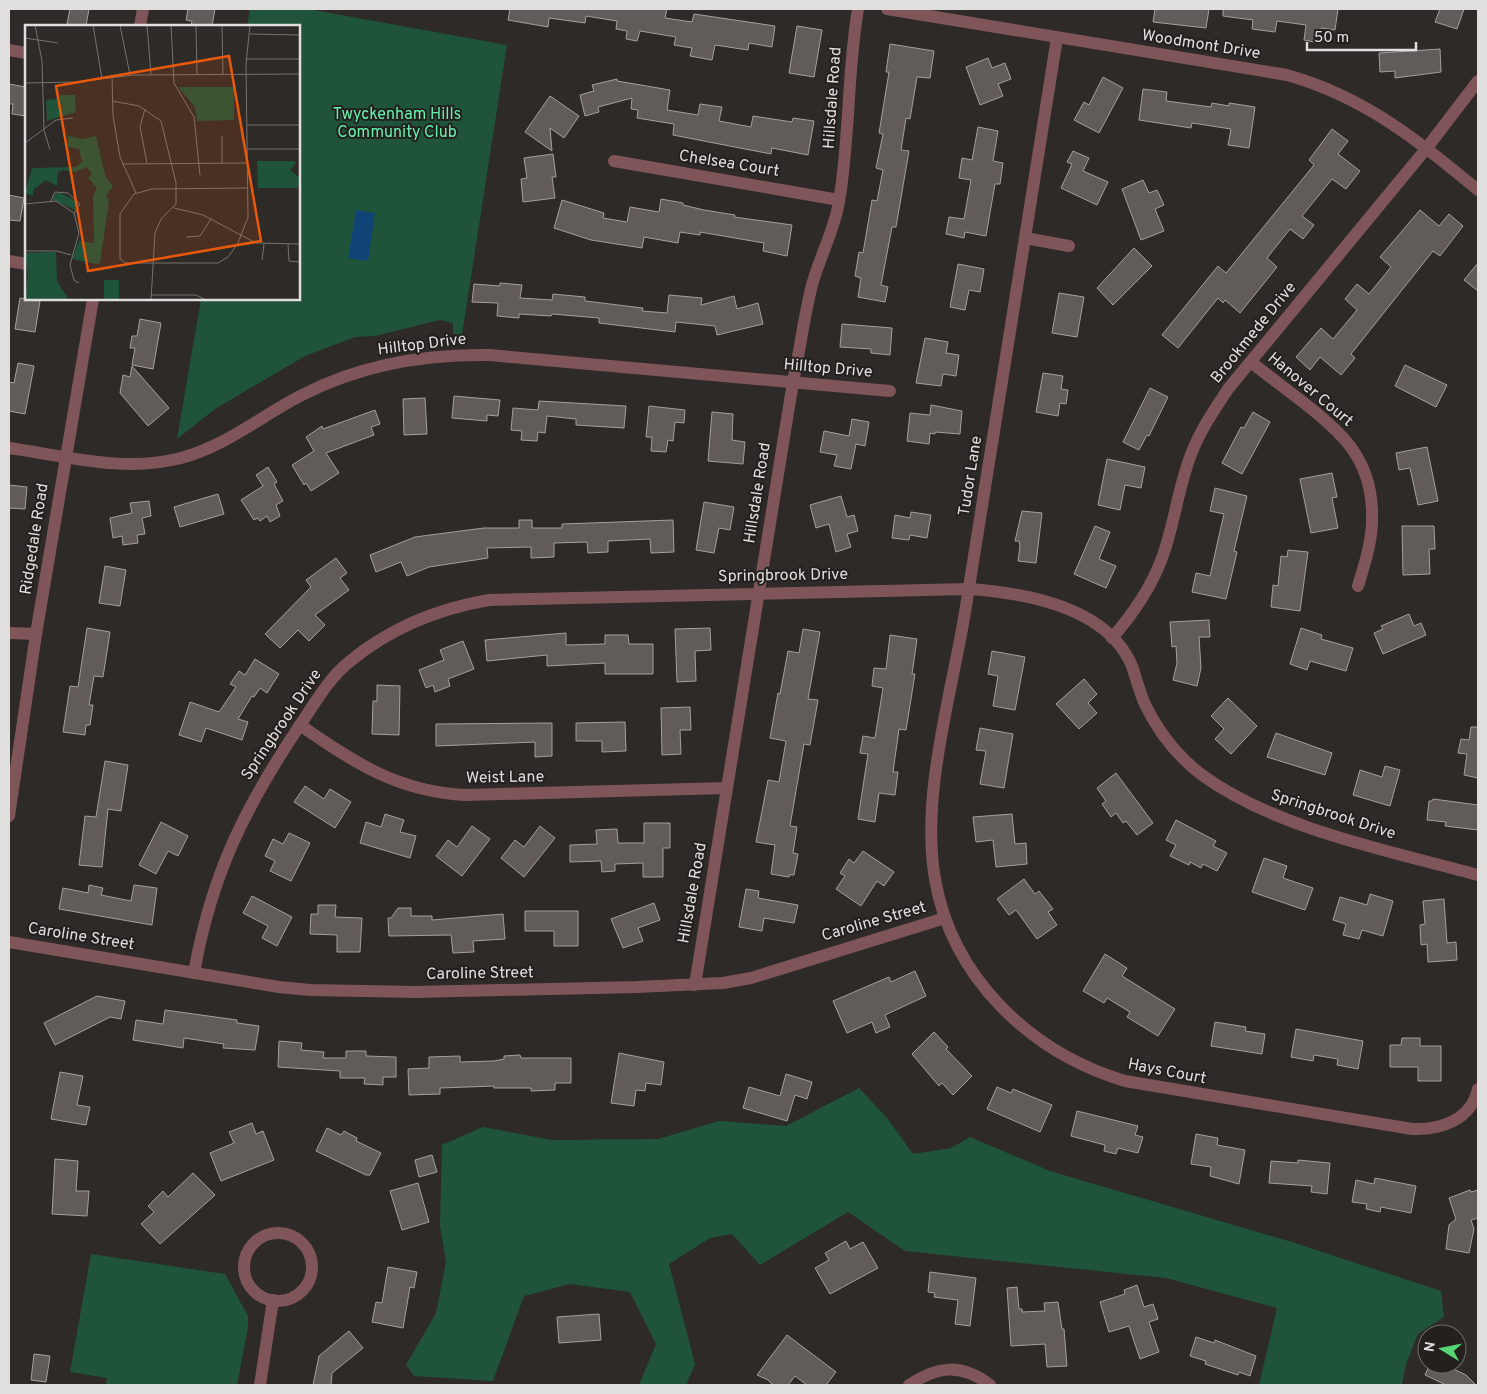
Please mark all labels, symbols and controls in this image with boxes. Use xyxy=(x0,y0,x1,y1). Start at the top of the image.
scale bar xyxy=(1307,20,1416,52)
inset map xyxy=(25,25,300,300)
street label: Woodmont Drive xyxy=(1140,26,1262,64)
text: 50 m xyxy=(1314,29,1349,48)
street label: Hillsdale Road xyxy=(819,46,847,150)
park label: Twyckenham Hills Community Club xyxy=(333,105,461,143)
street label: Chelsea Court xyxy=(677,146,781,182)
street label: Brookmede Drive xyxy=(1207,278,1301,388)
street label: Hilltop Drive xyxy=(377,330,467,360)
street label: Hanover Court xyxy=(1263,348,1357,432)
street label: Hilltop Drive xyxy=(783,355,873,383)
street label: Tudor Lane xyxy=(955,434,987,518)
street label: Hillsdale Road xyxy=(740,441,776,545)
street label: Ridgedale Road xyxy=(16,482,54,596)
street label: Springbrook Drive xyxy=(718,565,848,587)
street label: Springbrook Drive xyxy=(237,666,327,784)
street label: Weist Lane xyxy=(466,767,544,789)
street label: Springbrook Drive xyxy=(1268,785,1398,845)
street label: Hillsdale Road xyxy=(674,841,712,945)
street label: Caroline Street xyxy=(820,898,928,946)
street label: Caroline Street xyxy=(26,919,136,955)
street label: Caroline Street xyxy=(426,963,534,985)
street label: Hays Court xyxy=(1126,1055,1208,1089)
north arrow xyxy=(1417,1324,1467,1374)
text: N xyxy=(1421,1341,1440,1353)

